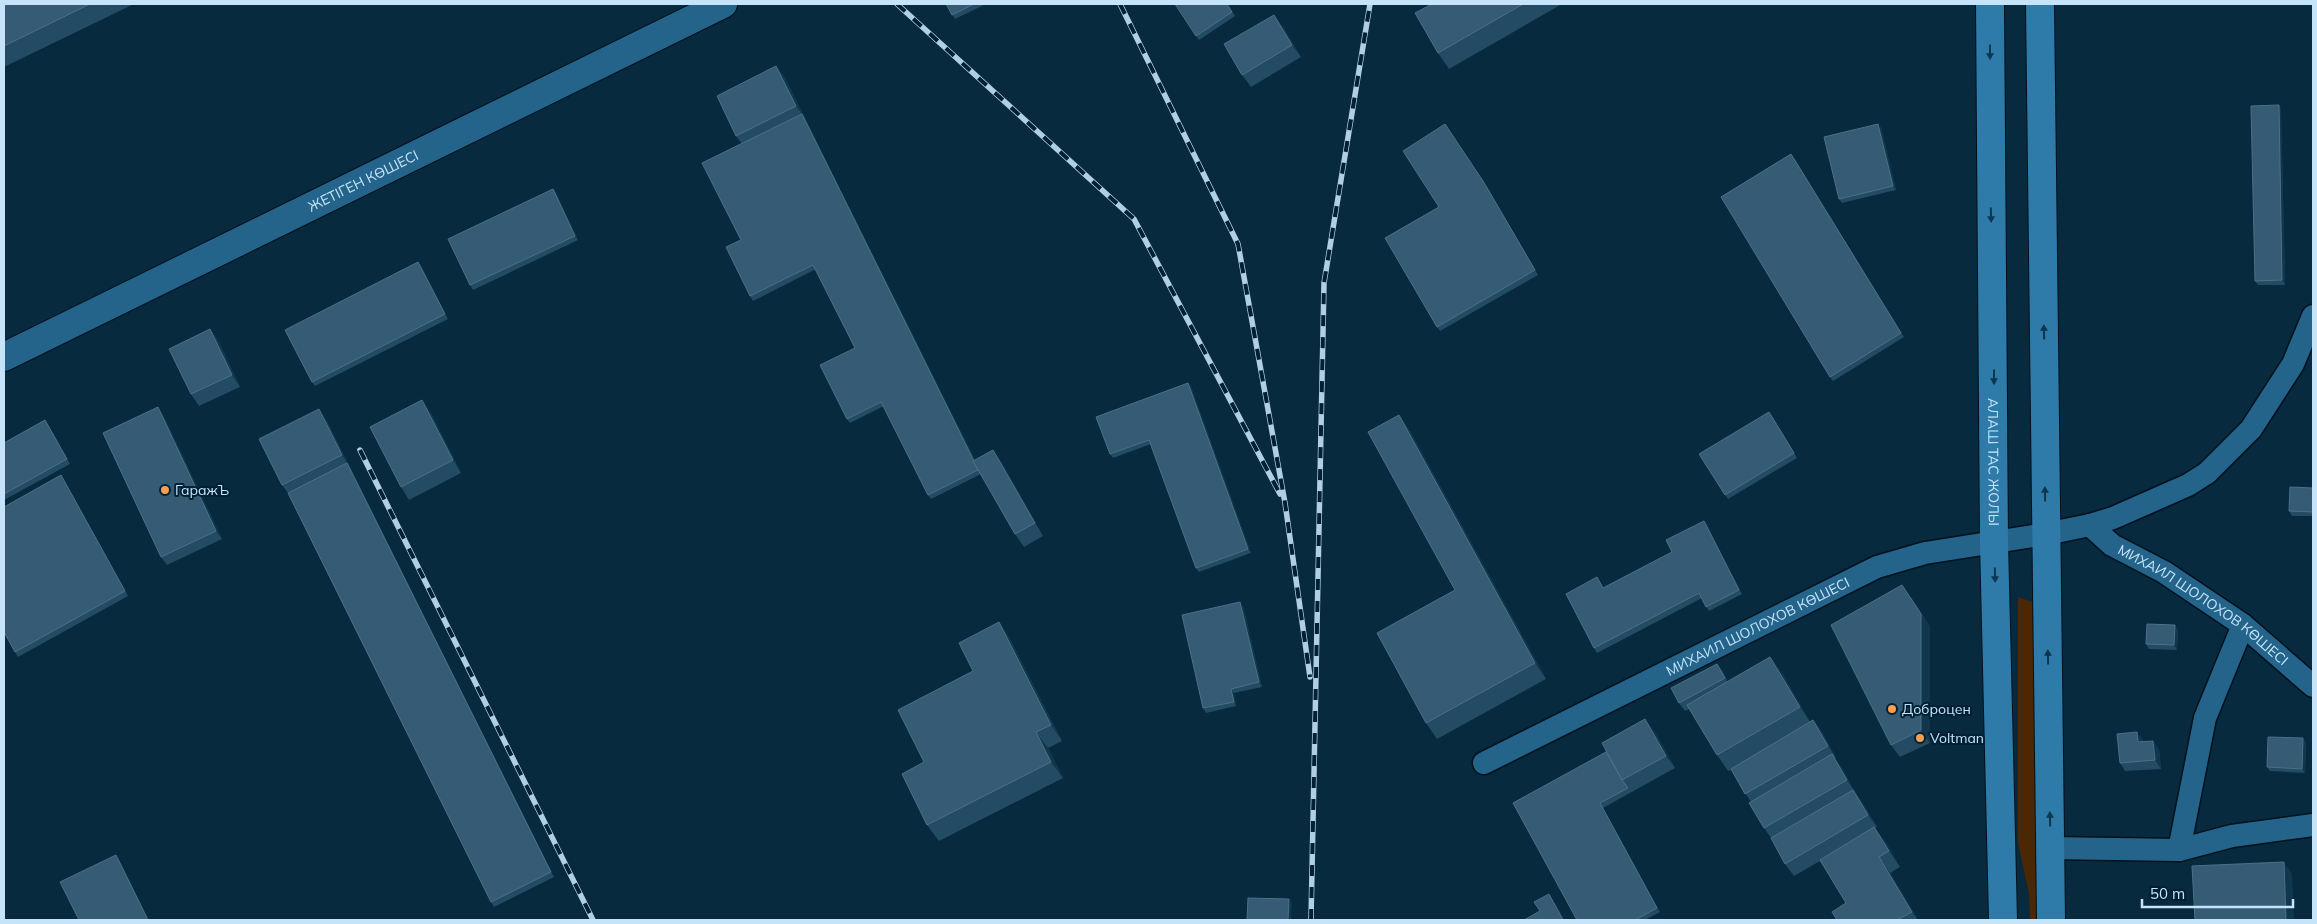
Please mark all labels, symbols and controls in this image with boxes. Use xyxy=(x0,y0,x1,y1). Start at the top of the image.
one-way arrow xyxy=(1986,45,1994,61)
street label: ЖЕТІГЕН КӨШЕСІ xyxy=(305,146,421,215)
one-way arrow xyxy=(1987,207,1995,223)
one-way arrow xyxy=(2039,323,2047,339)
one-way arrow xyxy=(1990,370,1998,386)
street label: АЛАШ ТАС ЖОЛЫ xyxy=(1984,398,2003,526)
place label: ГаражЪ xyxy=(175,481,229,499)
marker: ГаражЪ xyxy=(159,484,171,496)
one-way arrow xyxy=(2041,486,2049,502)
street label: МИХАИЛ ШОЛОХОВ КӨШЕСІ xyxy=(2115,541,2292,669)
one-way arrow xyxy=(1991,567,1999,583)
street label: МИХАИЛ ШОЛОХОВ КӨШЕСІ xyxy=(1663,573,1853,680)
one-way arrow xyxy=(2043,648,2051,664)
place label: Доброцен xyxy=(1902,700,1971,718)
marker: Доброцен xyxy=(1886,703,1898,715)
place label: Voltman xyxy=(1930,729,1984,747)
marker: Voltman xyxy=(1914,732,1926,744)
one-way arrow xyxy=(2046,811,2054,827)
scale bar xyxy=(2142,876,2293,908)
text: 50 m xyxy=(2150,884,2185,903)

